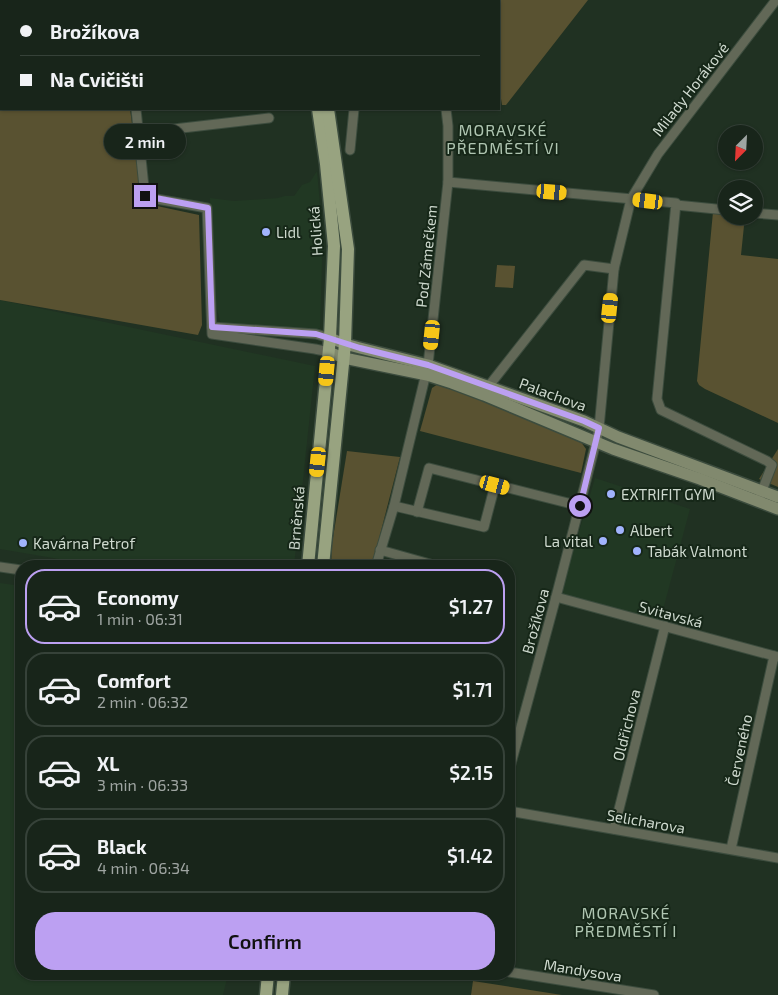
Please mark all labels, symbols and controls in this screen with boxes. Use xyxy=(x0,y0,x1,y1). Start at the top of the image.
text: Brožíkova xyxy=(50,20,140,43)
street label: Milady Horákové xyxy=(648,39,732,139)
text: Na Cvičišti xyxy=(50,68,144,91)
district label: MORAVSKÉ PŘEDMĚSTÍ VI xyxy=(446,120,560,157)
callout: 2 min xyxy=(104,124,186,158)
north arrow xyxy=(718,125,762,170)
map controls xyxy=(718,125,763,225)
text: 2 min xyxy=(125,132,165,151)
button: layers xyxy=(718,180,763,225)
car xyxy=(536,183,567,201)
route end xyxy=(134,185,156,207)
car xyxy=(632,192,663,210)
street label: Pod Zámečkem xyxy=(412,204,440,308)
street label: Holická xyxy=(304,205,326,257)
place label: Lidl xyxy=(276,223,301,241)
marker: Lidl xyxy=(260,226,272,238)
car xyxy=(600,292,619,324)
car xyxy=(422,319,441,351)
car xyxy=(318,355,335,387)
street label: Palachova xyxy=(517,374,589,414)
car xyxy=(308,446,327,478)
car xyxy=(478,474,511,496)
street label: Brněnská xyxy=(284,485,308,551)
place label: EXTRIFIT GYM xyxy=(621,485,715,503)
marker: EXTRIFIT GYM xyxy=(605,488,617,500)
route start xyxy=(569,495,591,517)
place label: Albert xyxy=(630,521,672,539)
marker: Albert xyxy=(614,524,626,536)
place label: La vital xyxy=(544,532,594,550)
place label: Kavárna Petrof xyxy=(33,534,135,552)
marker: La vital xyxy=(597,535,609,547)
marker: Kavárna Petrof xyxy=(17,537,29,549)
place label: Tabák Valmont xyxy=(647,542,748,560)
marker: Tabák Valmont xyxy=(631,545,643,557)
icon: car xyxy=(37,584,82,629)
text: Economy xyxy=(97,586,179,609)
street label: Brožíkova xyxy=(518,586,552,656)
text: $1.27 xyxy=(449,595,493,618)
street label: Svitavská xyxy=(637,597,705,631)
text: 1 min · 06:31 xyxy=(97,609,183,628)
icon: car xyxy=(37,667,82,712)
text: Comfort xyxy=(97,669,171,692)
text: $1.71 xyxy=(452,678,493,701)
street label: Oldřichova xyxy=(608,687,644,763)
text: 2 min · 06:32 xyxy=(97,692,188,711)
street label: Červeného xyxy=(723,713,755,787)
icon: car xyxy=(37,750,82,795)
text: XL xyxy=(97,752,119,775)
text: $2.15 xyxy=(449,761,493,784)
text: 3 min · 06:33 xyxy=(97,775,188,794)
street label: Selicharova xyxy=(605,805,687,837)
icon: car xyxy=(37,833,82,878)
text: Black xyxy=(97,835,147,858)
text: $1.42 xyxy=(447,844,493,867)
text: 4 min · 06:34 xyxy=(97,858,190,877)
district label: MORAVSKÉ PŘEDMĚSTÍ I xyxy=(574,903,678,940)
button: Confirm xyxy=(35,912,495,970)
street label: Mandysova xyxy=(543,955,623,985)

